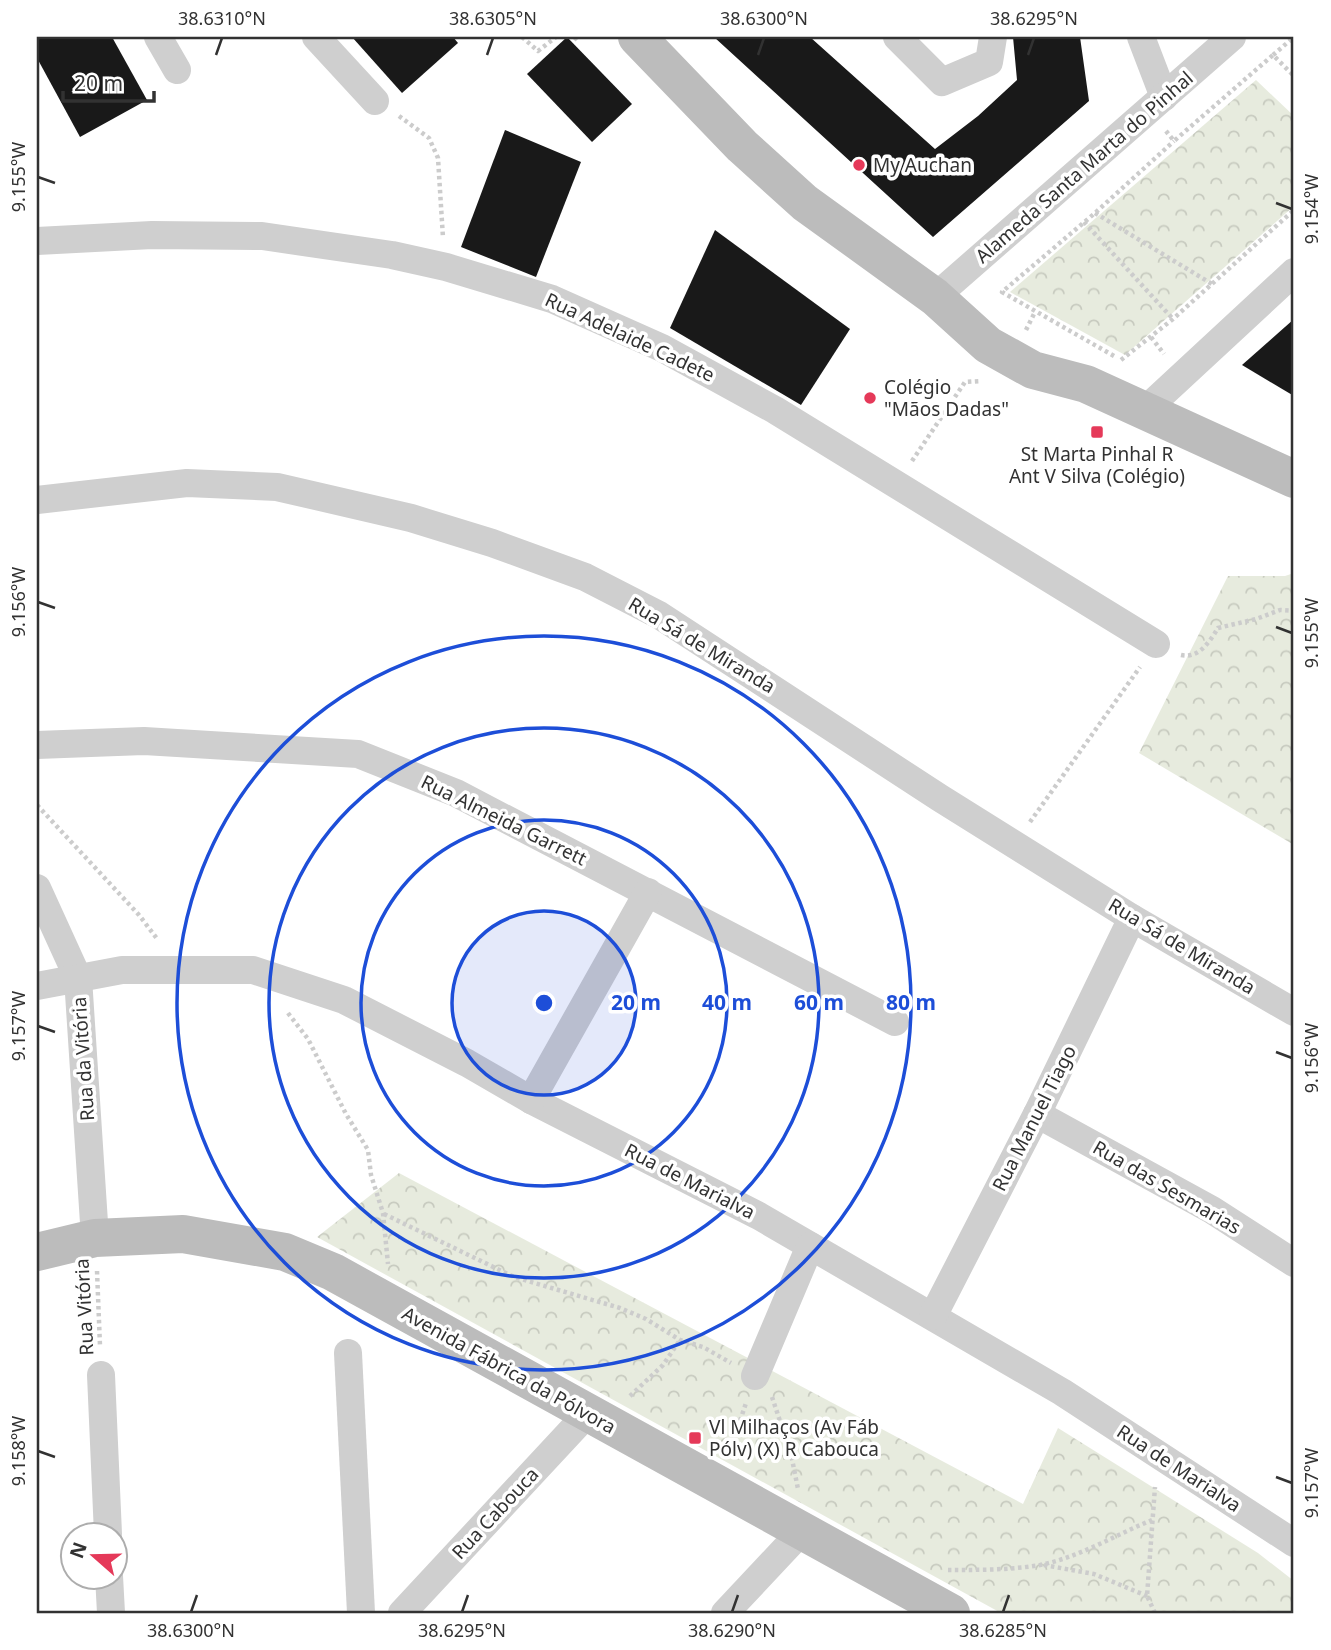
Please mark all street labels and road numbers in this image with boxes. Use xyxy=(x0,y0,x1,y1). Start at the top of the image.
street label: Alameda Santa Marta do Pinhal xyxy=(970,65,1198,269)
street label: Rua Adelaide Cadete xyxy=(541,286,719,388)
street label: Rua Sá de Miranda xyxy=(624,591,780,699)
street label: Rua Almeida Garrett xyxy=(417,769,591,871)
street label: Rua Sá de Miranda xyxy=(1104,892,1260,1000)
street label: Rua da Vitória xyxy=(66,996,100,1122)
street label: Rua Manuel Tiago xyxy=(986,1041,1082,1195)
street label: Rua das Sesmarias xyxy=(1088,1134,1246,1240)
street label: Rua de Marialva xyxy=(620,1137,760,1225)
street label: Rua Vitória xyxy=(68,1258,100,1356)
street label: Avenida Fábrica da Pólvora xyxy=(397,1300,621,1440)
street label: Rua de Marialva xyxy=(1112,1418,1246,1518)
street label: Rua Cabouca xyxy=(446,1462,544,1564)

